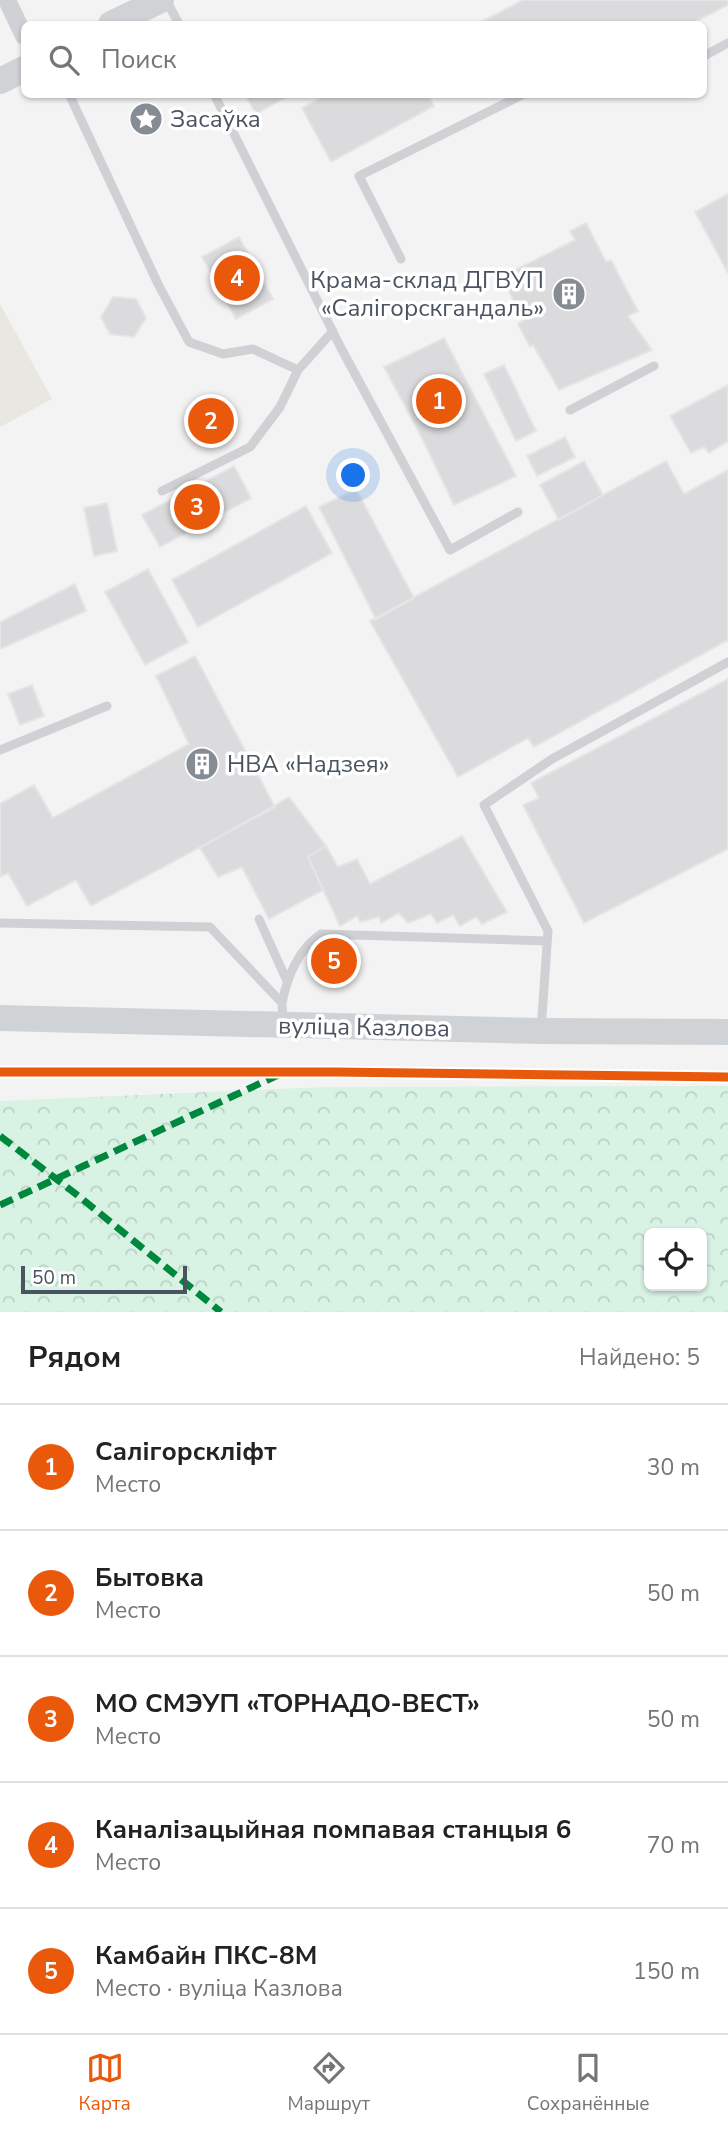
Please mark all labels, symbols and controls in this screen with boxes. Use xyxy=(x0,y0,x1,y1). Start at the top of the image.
search box xyxy=(21,21,707,98)
icon: search xyxy=(45,41,83,79)
text: Поиск xyxy=(101,42,177,77)
place icon: Засаўка xyxy=(127,100,165,138)
place label: Засаўка xyxy=(170,103,261,135)
pin: 4 xyxy=(214,252,260,304)
place label: Крама-склад ДГВУП «Салігорскгандаль» xyxy=(310,264,544,324)
building icon: Крама-склад ДГВУП «Салігорскгандаль» xyxy=(550,275,588,313)
pin: 1 xyxy=(416,375,462,427)
pin: 2 xyxy=(188,395,234,447)
your location xyxy=(336,458,370,492)
pin: 3 xyxy=(174,481,220,533)
building icon: НВА «Надзея» xyxy=(183,745,221,783)
place label: НВА «Надзея» xyxy=(227,748,389,780)
pin: 5 xyxy=(311,935,357,987)
street label: вуліца Казлова xyxy=(278,1010,450,1044)
map controls xyxy=(644,1228,707,1291)
button: locate xyxy=(644,1228,707,1291)
scale bar xyxy=(21,1263,187,1295)
text: 50 m xyxy=(32,1265,76,1291)
text: Рядом xyxy=(28,1337,121,1378)
text: Найдено: 5 xyxy=(579,1342,700,1373)
text: Салігорскліфт xyxy=(95,1434,276,1469)
text: 1 xyxy=(44,1452,58,1483)
text: 30 m xyxy=(647,1452,700,1483)
text: Место xyxy=(95,1469,161,1500)
text: Бытовка xyxy=(95,1560,204,1595)
text: 2 xyxy=(44,1578,58,1609)
text: 50 m xyxy=(647,1578,700,1609)
text: Место xyxy=(95,1595,161,1626)
text: МО СМЭУП «ТОРНАДО-ВЕСТ» xyxy=(95,1686,480,1721)
text: 3 xyxy=(44,1704,58,1735)
text: 50 m xyxy=(647,1704,700,1735)
text: Место xyxy=(95,1721,161,1752)
text: Каналізацыйная помпавая станцыя 6 xyxy=(95,1812,571,1847)
text: 4 xyxy=(44,1830,58,1861)
text: 70 m xyxy=(647,1830,700,1861)
text: Место xyxy=(95,1847,161,1878)
text: Камбайн ПКС-8М xyxy=(95,1938,317,1973)
text: 5 xyxy=(44,1956,58,1987)
text: 150 m xyxy=(633,1956,700,1987)
text: Место · вуліца Казлова xyxy=(95,1973,343,2004)
tab: Карта xyxy=(78,2049,131,2117)
tab: Маршрут xyxy=(288,2049,370,2117)
tab: Сохранённые xyxy=(527,2049,650,2117)

